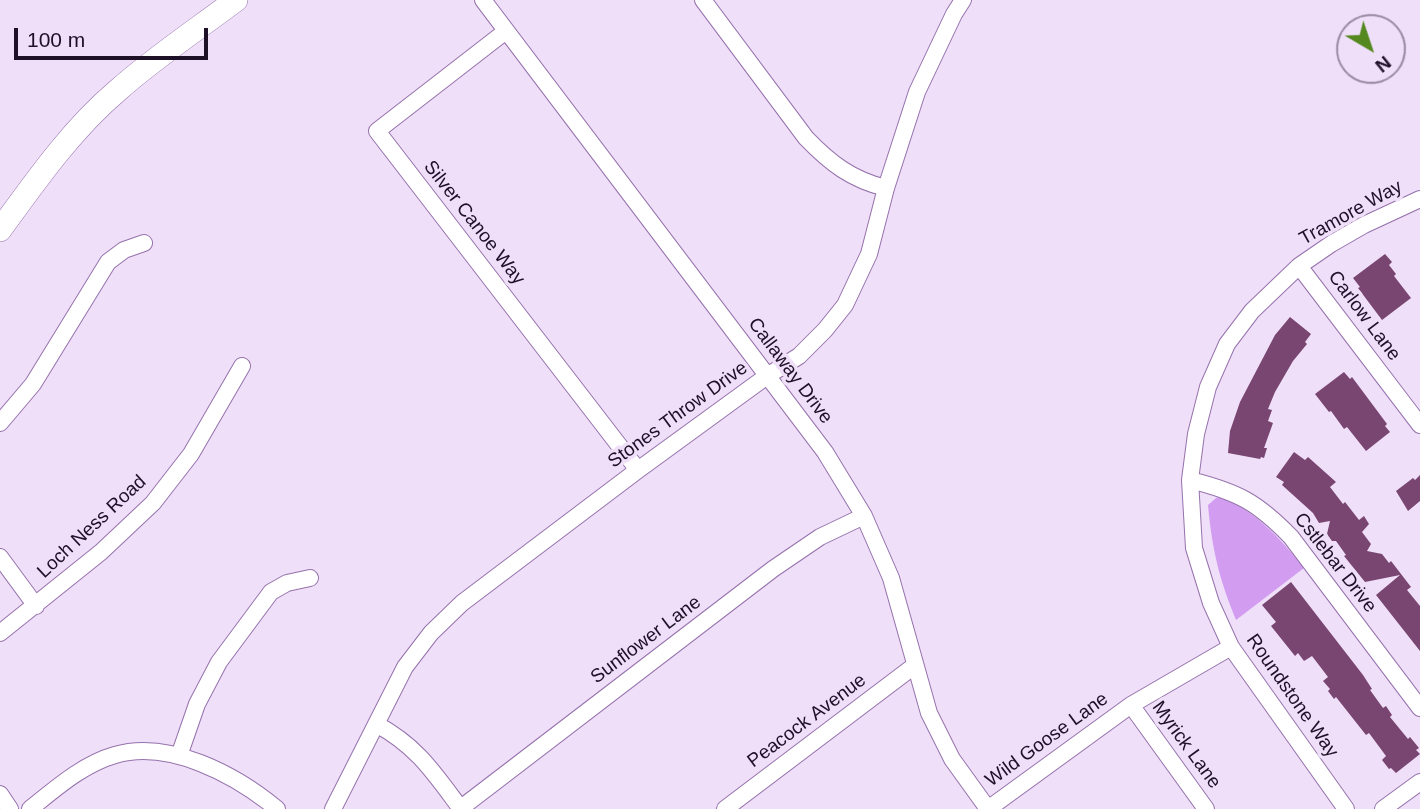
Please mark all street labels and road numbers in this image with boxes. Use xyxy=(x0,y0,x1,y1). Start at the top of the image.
street label: Silver Canoe Way xyxy=(418,156,530,290)
street label: Tramore Way xyxy=(1296,175,1406,251)
street label: Carlow Lane xyxy=(1323,267,1405,365)
street label: Callaway Drive xyxy=(743,314,837,428)
street label: Stones Throw Drive xyxy=(604,357,752,473)
street label: Loch Ness Road xyxy=(33,471,151,583)
street label: Cstlebar Drive xyxy=(1289,509,1381,617)
street label: Sunflower Lane xyxy=(586,591,706,689)
street label: Roundstone Way xyxy=(1241,630,1343,762)
street label: Peacock Avenue xyxy=(743,669,871,773)
street label: Wild Goose Lane xyxy=(981,688,1113,792)
street label: Myrick Lane xyxy=(1147,697,1225,793)

